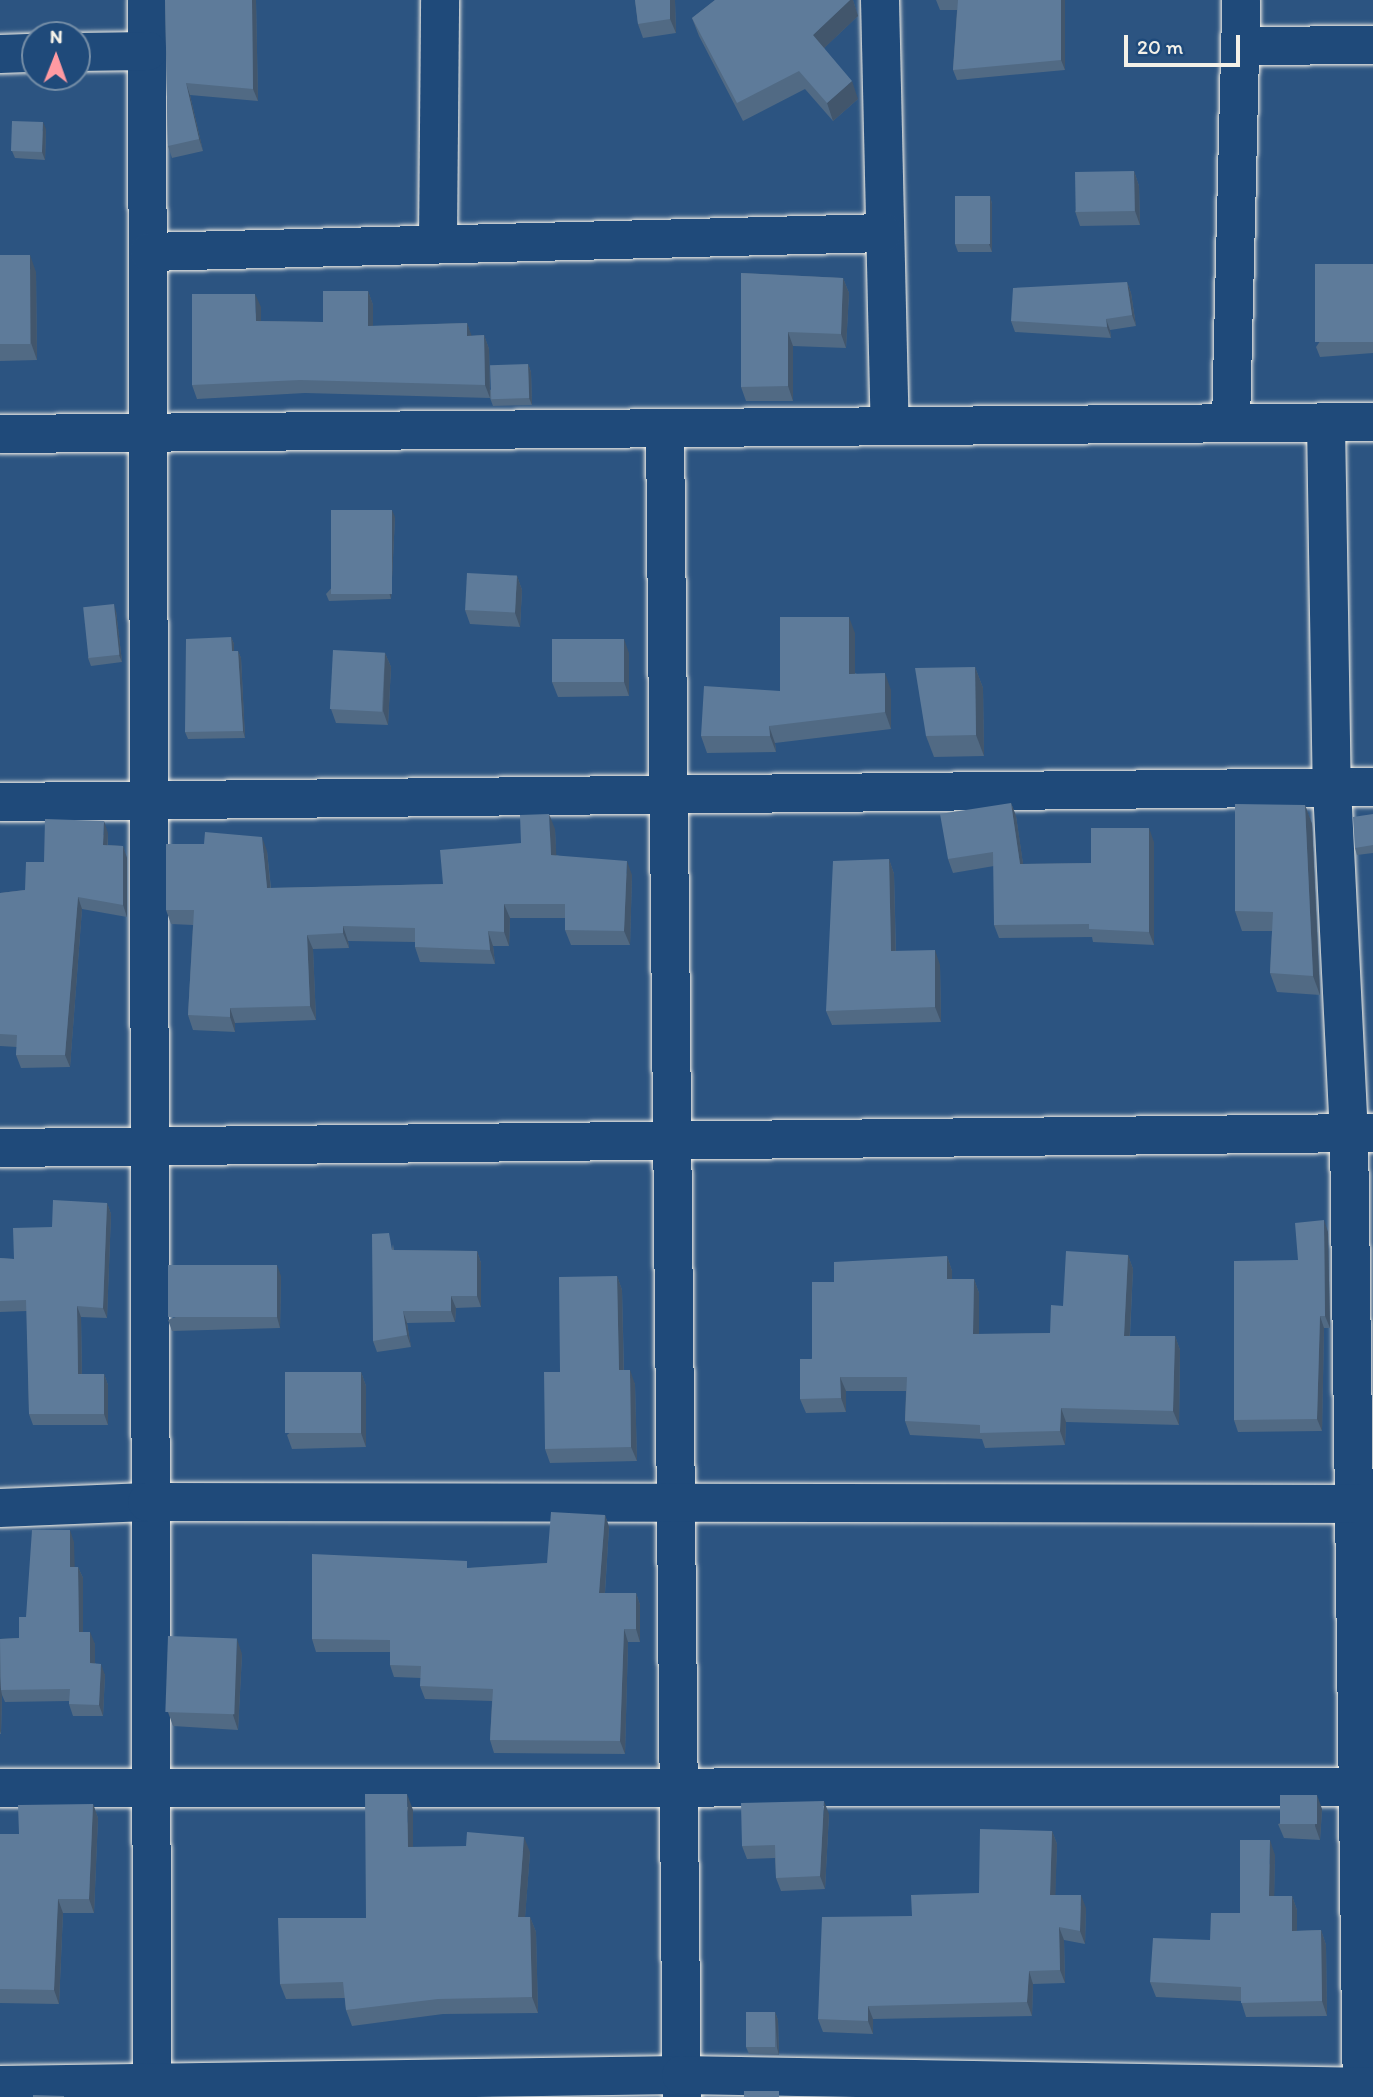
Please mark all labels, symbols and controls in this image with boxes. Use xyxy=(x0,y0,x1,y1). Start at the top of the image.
north arrow xyxy=(21,21,91,91)
scale bar xyxy=(1128,21,1244,65)
text: N xyxy=(50,25,63,48)
text: 20 m xyxy=(1137,34,1183,59)

